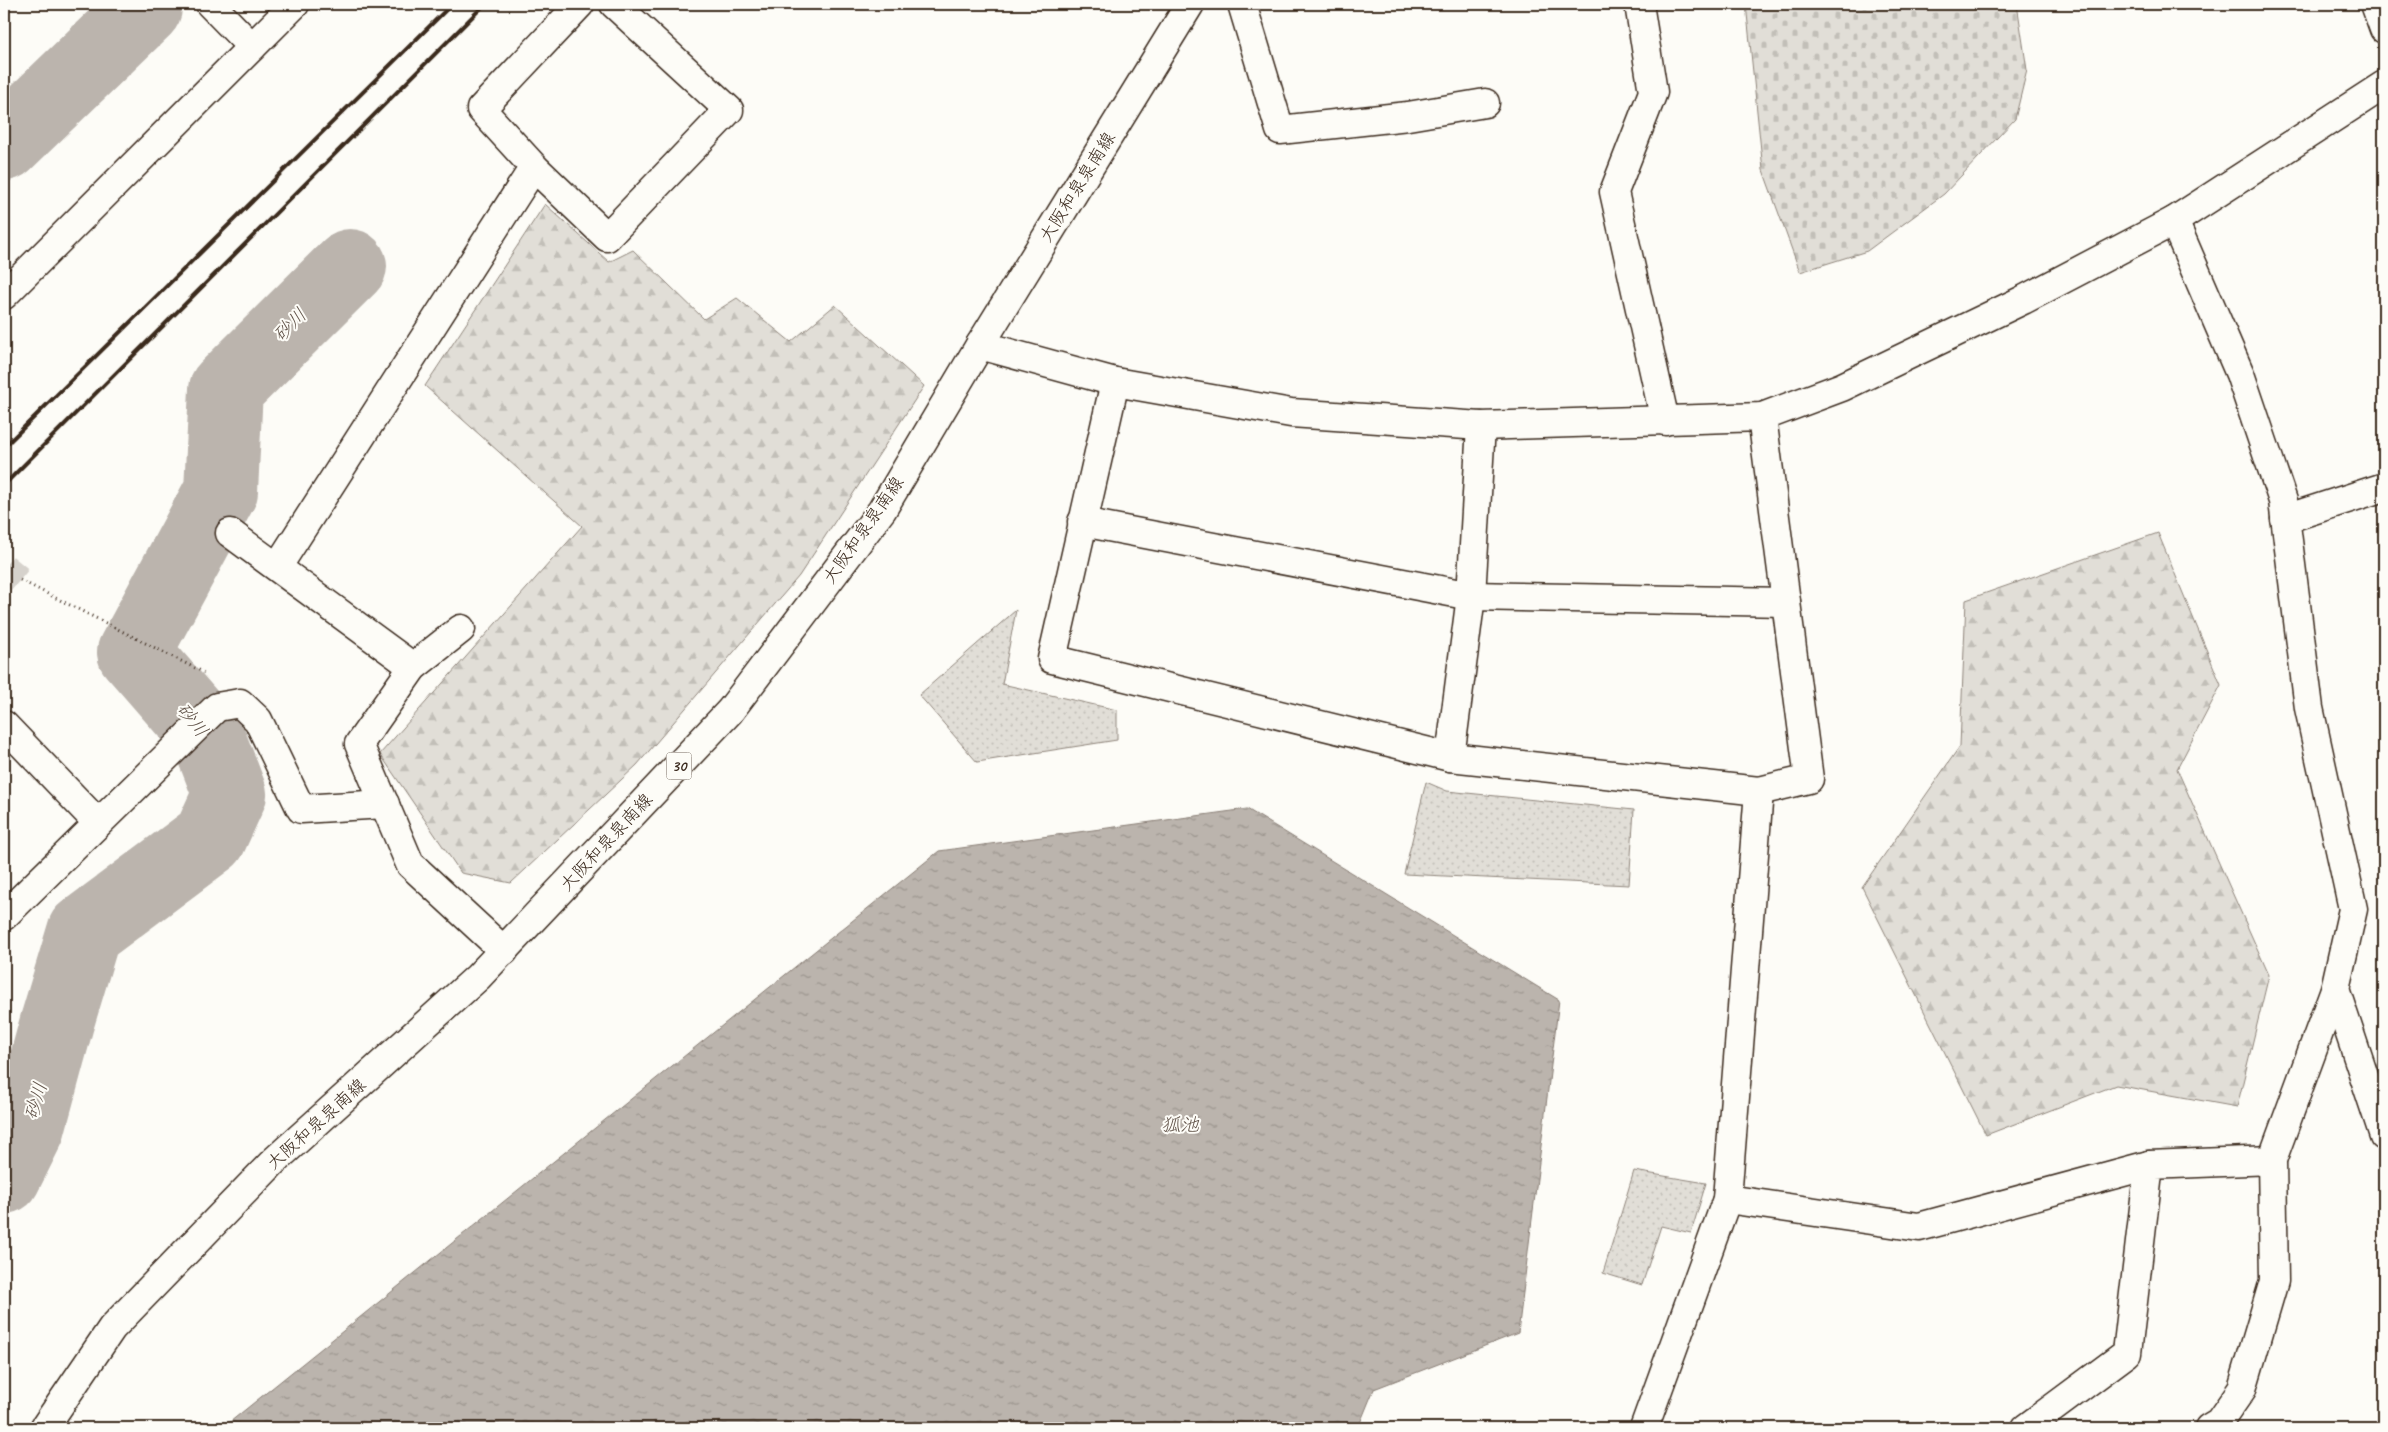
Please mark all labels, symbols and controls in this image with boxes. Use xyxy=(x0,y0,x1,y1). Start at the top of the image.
street label: 大阪和泉泉南線 xyxy=(1034,128,1120,246)
water label: 砂川 xyxy=(268,303,312,347)
street label: 大阪和泉泉南線 xyxy=(818,472,908,588)
water label: 砂川 xyxy=(171,698,213,742)
road number: 30 xyxy=(666,752,692,779)
street label: 大阪和泉泉南線 xyxy=(555,788,657,896)
street label: 大阪和泉泉南線 xyxy=(262,1074,370,1174)
water label: 砂川 xyxy=(19,1079,53,1123)
water label: 狐池 xyxy=(1161,1113,1200,1137)

